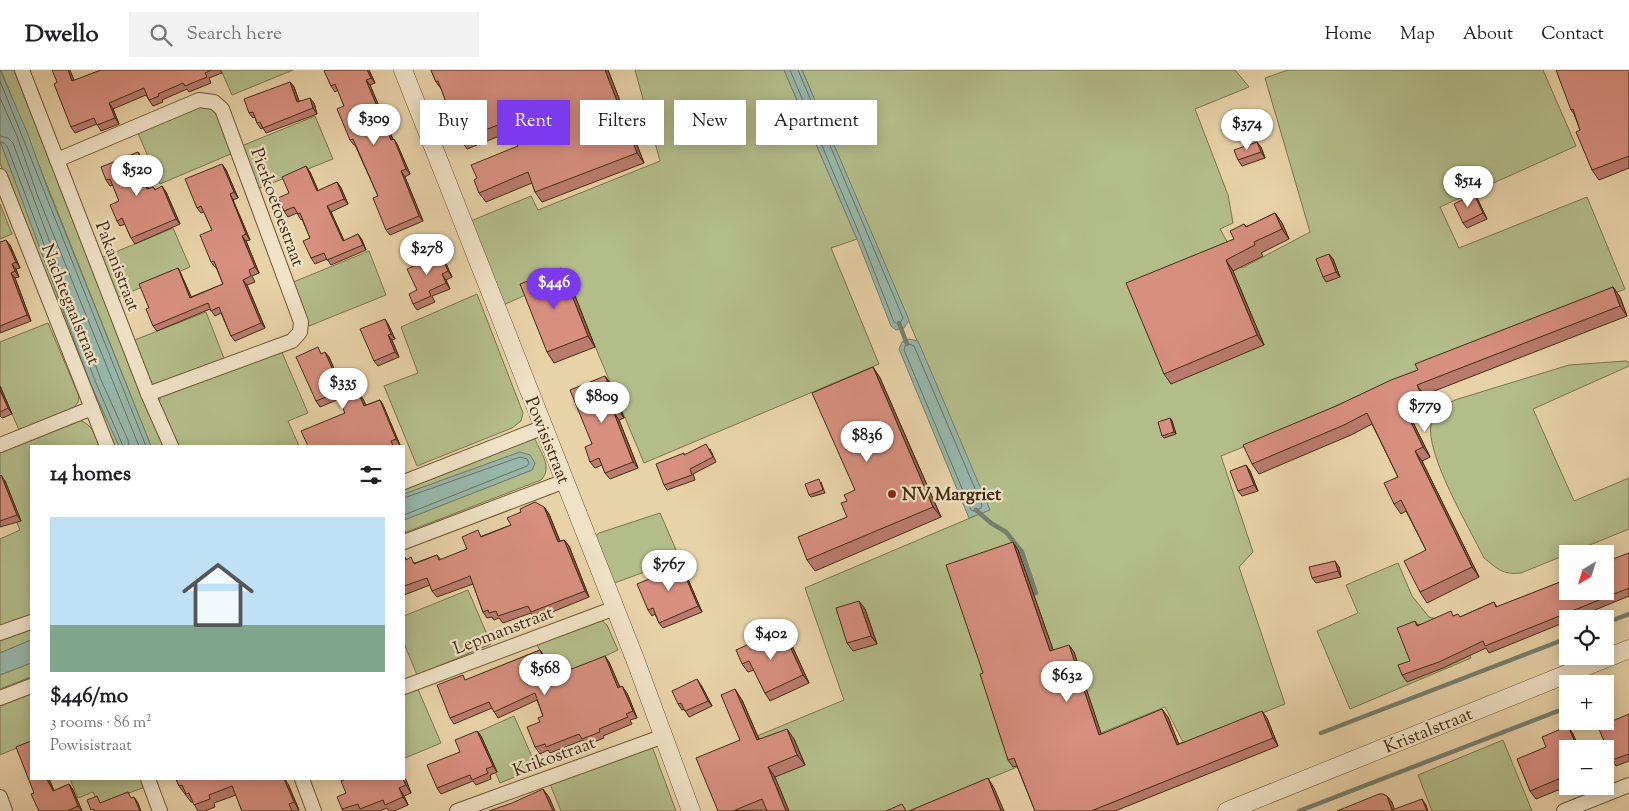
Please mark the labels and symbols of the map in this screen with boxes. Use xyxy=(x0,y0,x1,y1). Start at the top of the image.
pin: $309 xyxy=(344,104,404,146)
pin: $374 xyxy=(1217,108,1277,151)
street label: Pierkoetoestraat xyxy=(243,145,310,271)
pin: $520 xyxy=(107,154,167,197)
pin: $514 xyxy=(1438,166,1498,208)
street label: Pakanistraat xyxy=(87,218,145,316)
pin: $278 xyxy=(397,234,457,276)
street label: Nachtegaalstraat xyxy=(33,240,105,369)
pin: $446 xyxy=(524,268,584,310)
pin: $335 xyxy=(313,368,373,410)
pin: $809 xyxy=(572,382,632,424)
pin: $779 xyxy=(1395,390,1455,433)
street label: Powisistraat xyxy=(517,393,575,488)
pin: $836 xyxy=(837,420,897,463)
place label: NV Margriet xyxy=(902,483,1002,509)
marker: NV Margriet xyxy=(886,488,898,500)
north arrow xyxy=(1559,545,1614,600)
pin: $767 xyxy=(639,550,699,592)
street label: Lepmanstraat xyxy=(450,601,558,663)
pin: $402 xyxy=(741,618,801,661)
pin: $568 xyxy=(515,654,575,696)
pin: $632 xyxy=(1037,660,1097,703)
street label: Kristalstraat xyxy=(1380,702,1477,761)
street label: Krikostraat xyxy=(510,731,600,785)

